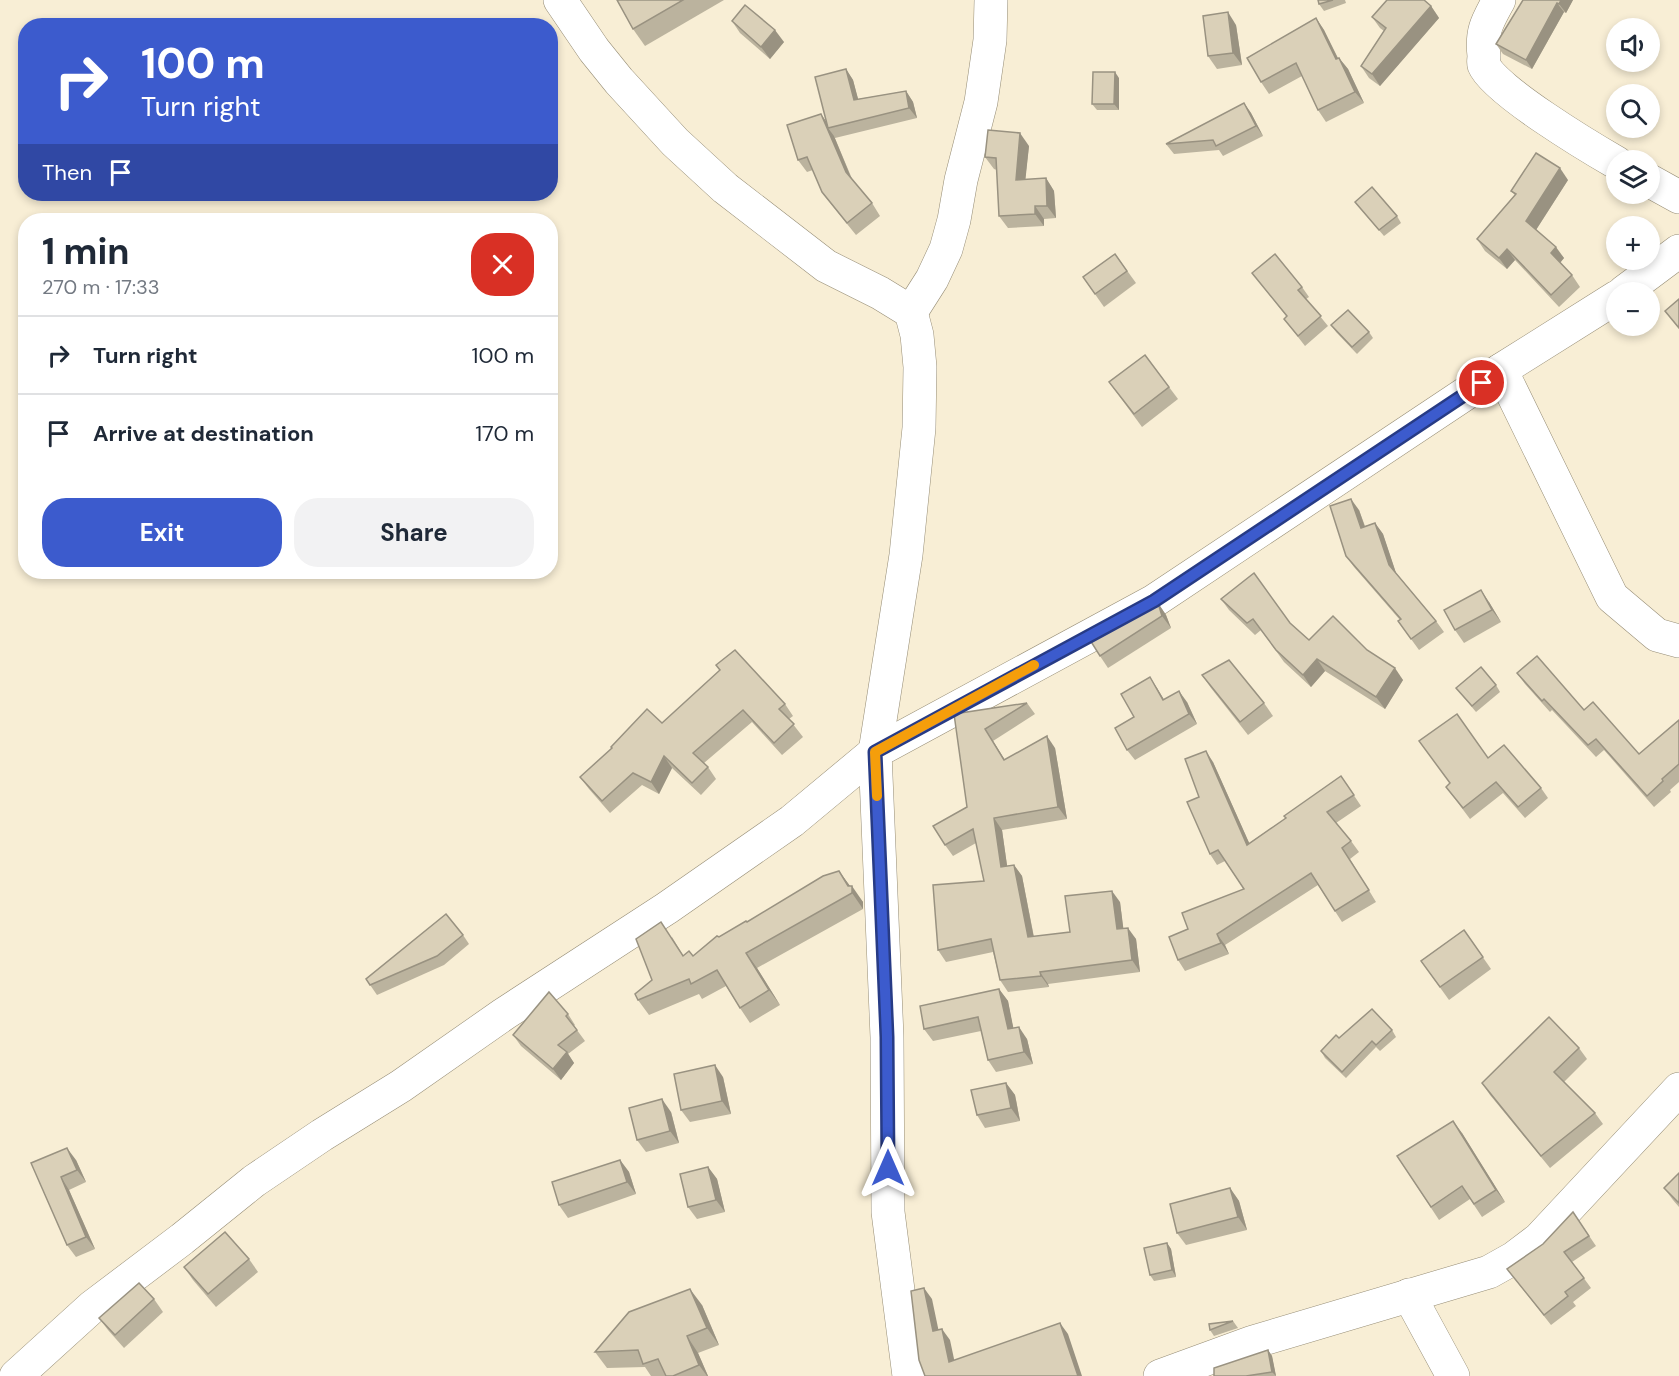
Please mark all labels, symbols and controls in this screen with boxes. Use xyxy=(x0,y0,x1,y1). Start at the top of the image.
map controls xyxy=(1606,18,1660,336)
button: sound xyxy=(1606,18,1660,72)
text: 100 m xyxy=(141,36,265,91)
icon: right xyxy=(42,42,120,120)
button: search xyxy=(1606,84,1660,138)
text: Turn right xyxy=(141,89,261,124)
button: layers xyxy=(1606,150,1660,204)
icon: arrive xyxy=(104,156,137,189)
text: Then xyxy=(42,158,92,187)
button: + xyxy=(1606,216,1660,270)
text: 1 min xyxy=(42,228,130,275)
button: close xyxy=(471,233,534,296)
text: 270 m · 17:33 xyxy=(42,274,160,300)
button: − xyxy=(1606,282,1660,336)
icon: right xyxy=(42,339,75,372)
text: Turn right xyxy=(93,341,198,370)
text: 100 m xyxy=(472,341,534,370)
pin xyxy=(1456,357,1507,408)
icon: arrive xyxy=(1465,366,1498,399)
icon: arrive xyxy=(42,417,75,450)
text: Arrive at destination xyxy=(93,419,314,448)
text: 170 m xyxy=(475,419,534,448)
button: Exit xyxy=(42,498,282,567)
button: Share xyxy=(294,498,534,567)
position arrow xyxy=(856,1136,920,1200)

